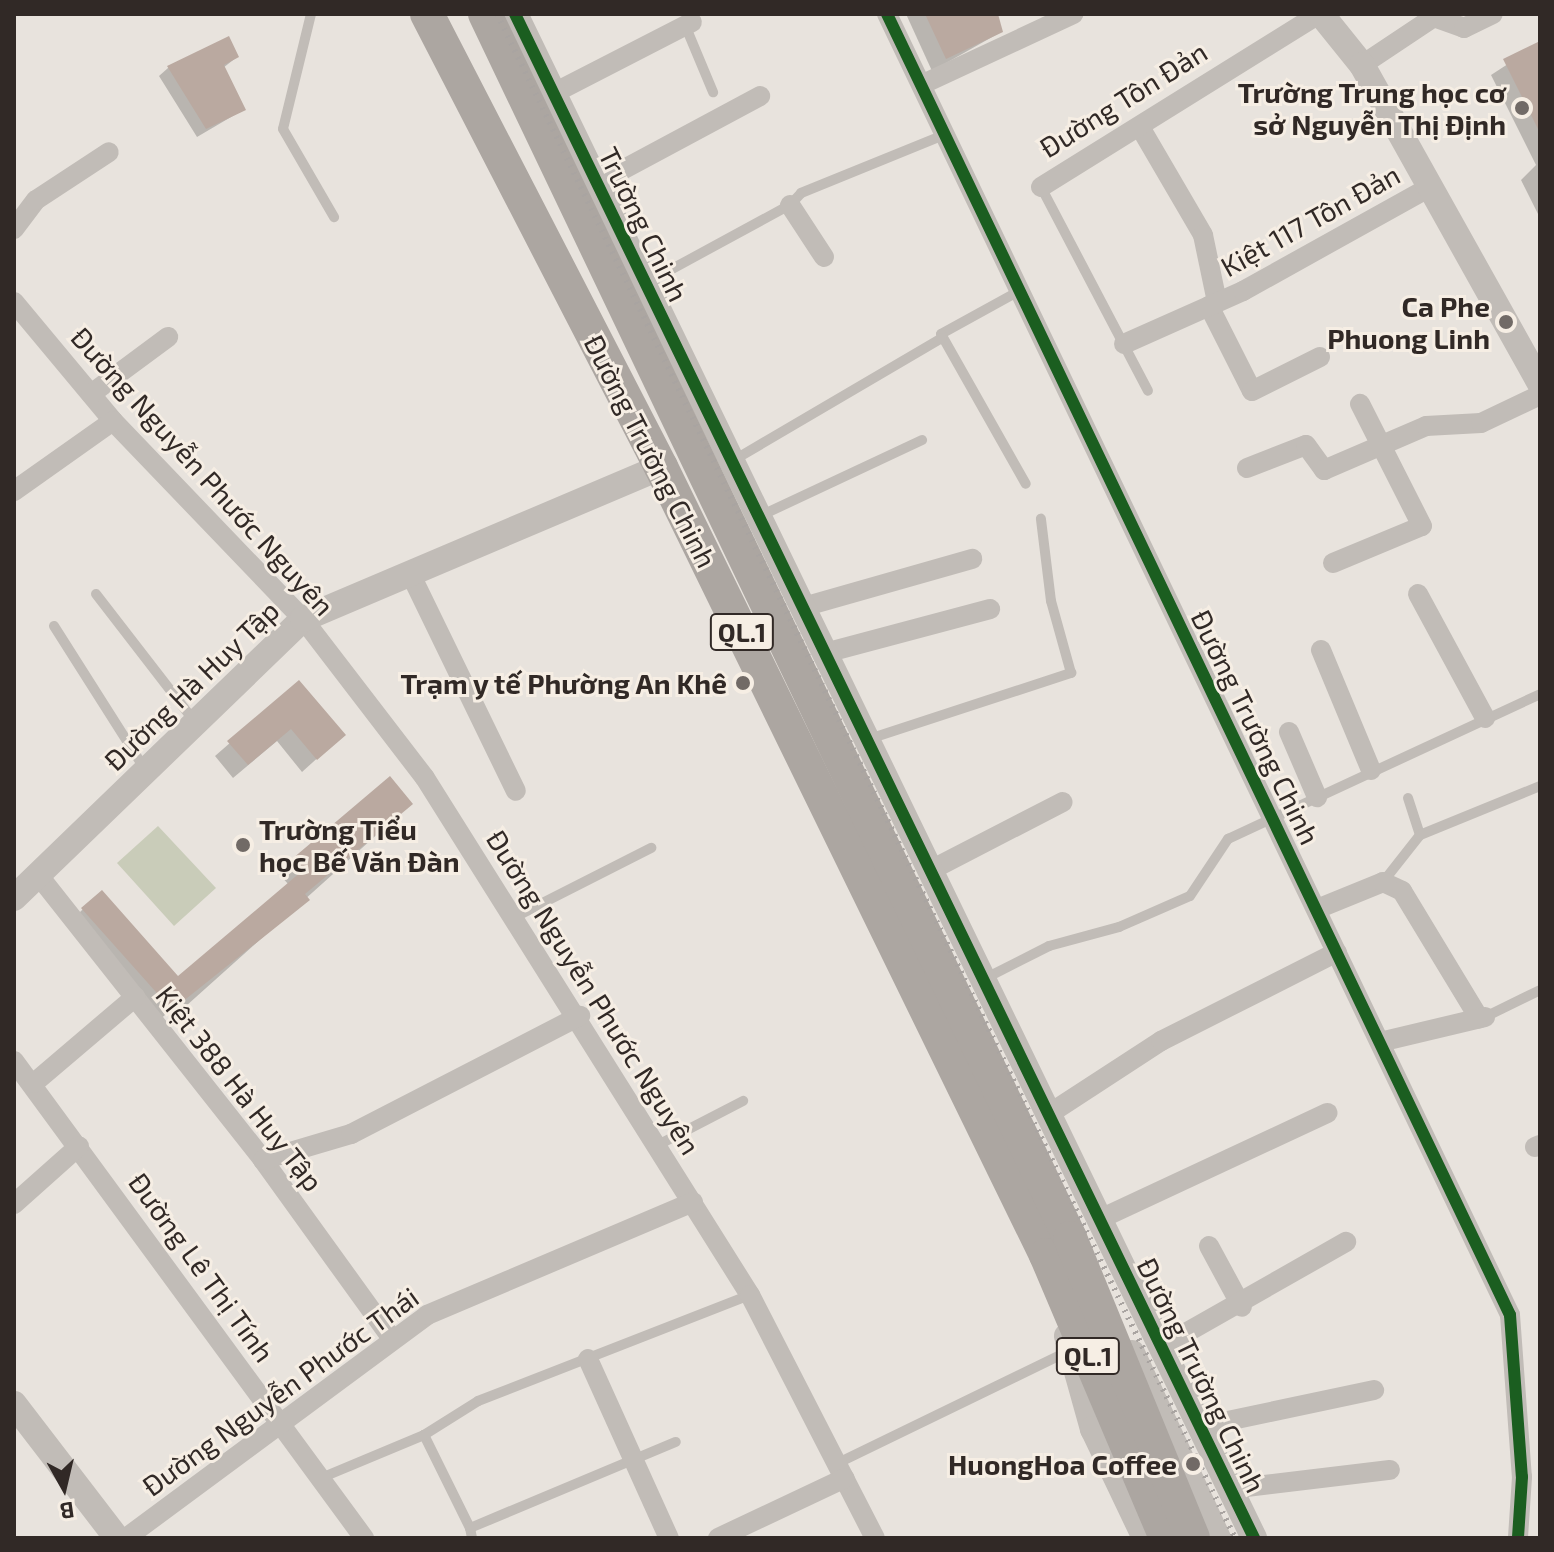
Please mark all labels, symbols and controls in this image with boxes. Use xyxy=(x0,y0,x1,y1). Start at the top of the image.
street label: Đường Tôn Đản xyxy=(1033,34,1213,164)
place label: Trường Trung học cơ sở Nguyễn Thị Định xyxy=(1237,75,1506,141)
marker: Trường Trung học cơ sở Nguyễn Thị Định xyxy=(1513,99,1531,117)
street label: Trường Chinh xyxy=(592,141,696,307)
street label: Kiệt 117 Tôn Đản xyxy=(1214,157,1406,283)
place label: Ca Phe Phuong Linh xyxy=(1327,289,1490,355)
marker: Ca Phe Phuong Linh xyxy=(1497,313,1515,331)
street label: Đường Nguyễn Phước Nguyên xyxy=(65,320,341,622)
street label: Đường Trường Chinh xyxy=(578,329,724,573)
street label: Đường Hà Huy Tập xyxy=(96,593,286,777)
street label: Đường Trường Chinh xyxy=(1184,604,1328,850)
road number: QL.1 xyxy=(708,610,776,654)
place label: Trạm y tế Phường An Khê xyxy=(398,666,727,700)
marker: Trạm y tế Phường An Khê xyxy=(734,674,752,692)
place label: Trường Tiểu học Bế Văn Đàn xyxy=(259,812,460,878)
street label: Đường Nguyễn Phước Nguyên xyxy=(480,824,708,1160)
marker: Trường Tiểu học Bế Văn Đàn xyxy=(234,836,252,854)
street label: Kiệt 388 Hà Huy Tập xyxy=(149,978,331,1198)
street label: Đường Lê Thị Tính xyxy=(122,1165,282,1369)
street label: Đường Trường Chinh xyxy=(1130,1252,1274,1498)
street label: Đường Nguyễn Phước Thái xyxy=(135,1279,425,1503)
road number: QL.1 xyxy=(1054,1334,1122,1378)
place label: HuongHoa Coffee xyxy=(948,1447,1177,1481)
north arrow xyxy=(24,1448,104,1528)
marker: HuongHoa Coffee xyxy=(1184,1455,1202,1473)
text: B xyxy=(59,1498,76,1526)

